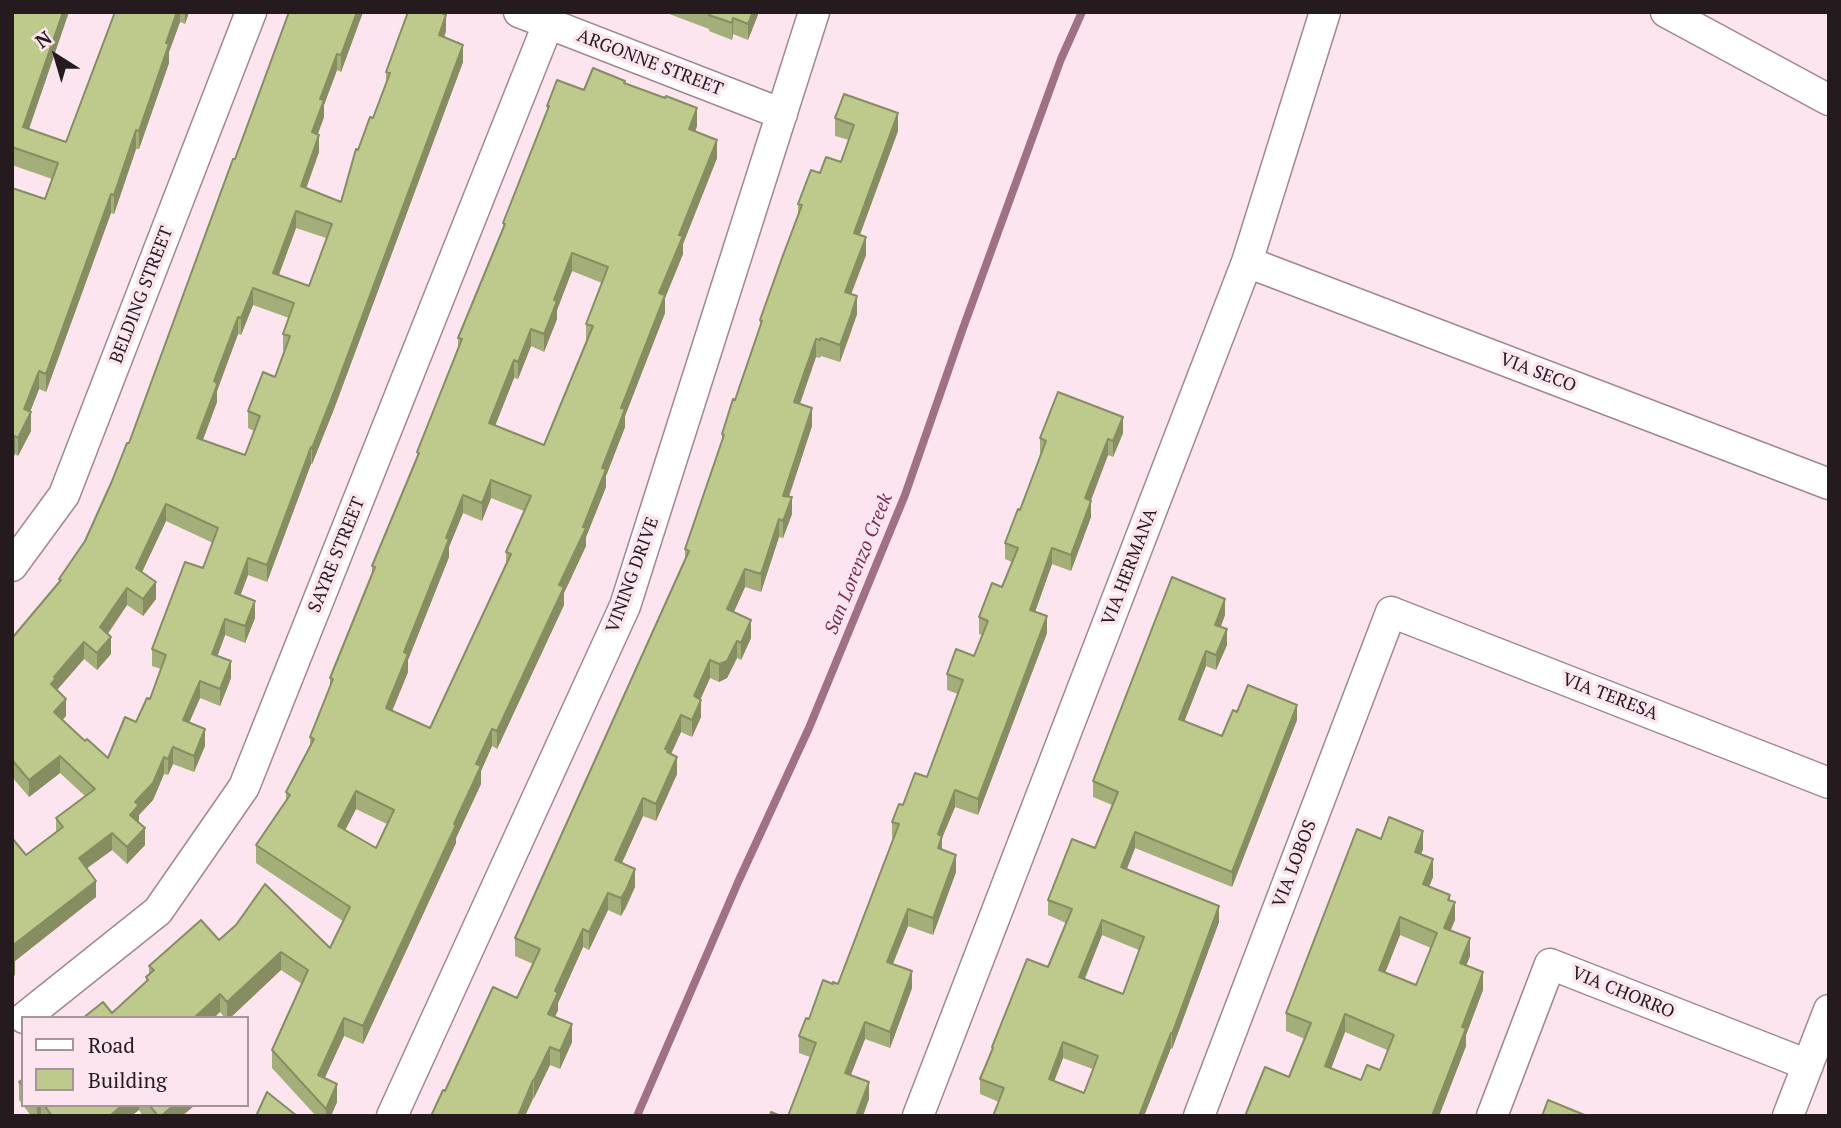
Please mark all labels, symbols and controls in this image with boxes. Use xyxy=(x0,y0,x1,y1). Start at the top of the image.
north arrow xyxy=(21,21,91,91)
text: N xyxy=(30,25,56,53)
street label: ARGONNE STREET xyxy=(574,25,726,101)
street label: BELDING STREET xyxy=(106,224,178,366)
street label: VIA SECO xyxy=(1497,349,1579,397)
water label: San Lorenzo Creek xyxy=(820,490,898,638)
street label: SAYRE STREET xyxy=(304,494,370,616)
street label: VIA HERMANA xyxy=(1098,505,1162,629)
street label: VINING DRIVE xyxy=(602,514,664,636)
street label: VIA TERESA xyxy=(1559,669,1661,725)
street label: VIA LOBOS xyxy=(1268,817,1322,911)
street label: VIA CHORRO xyxy=(1568,963,1678,1023)
legend xyxy=(21,1016,248,1107)
text: Road xyxy=(88,1031,135,1059)
text: Building xyxy=(88,1066,167,1094)

